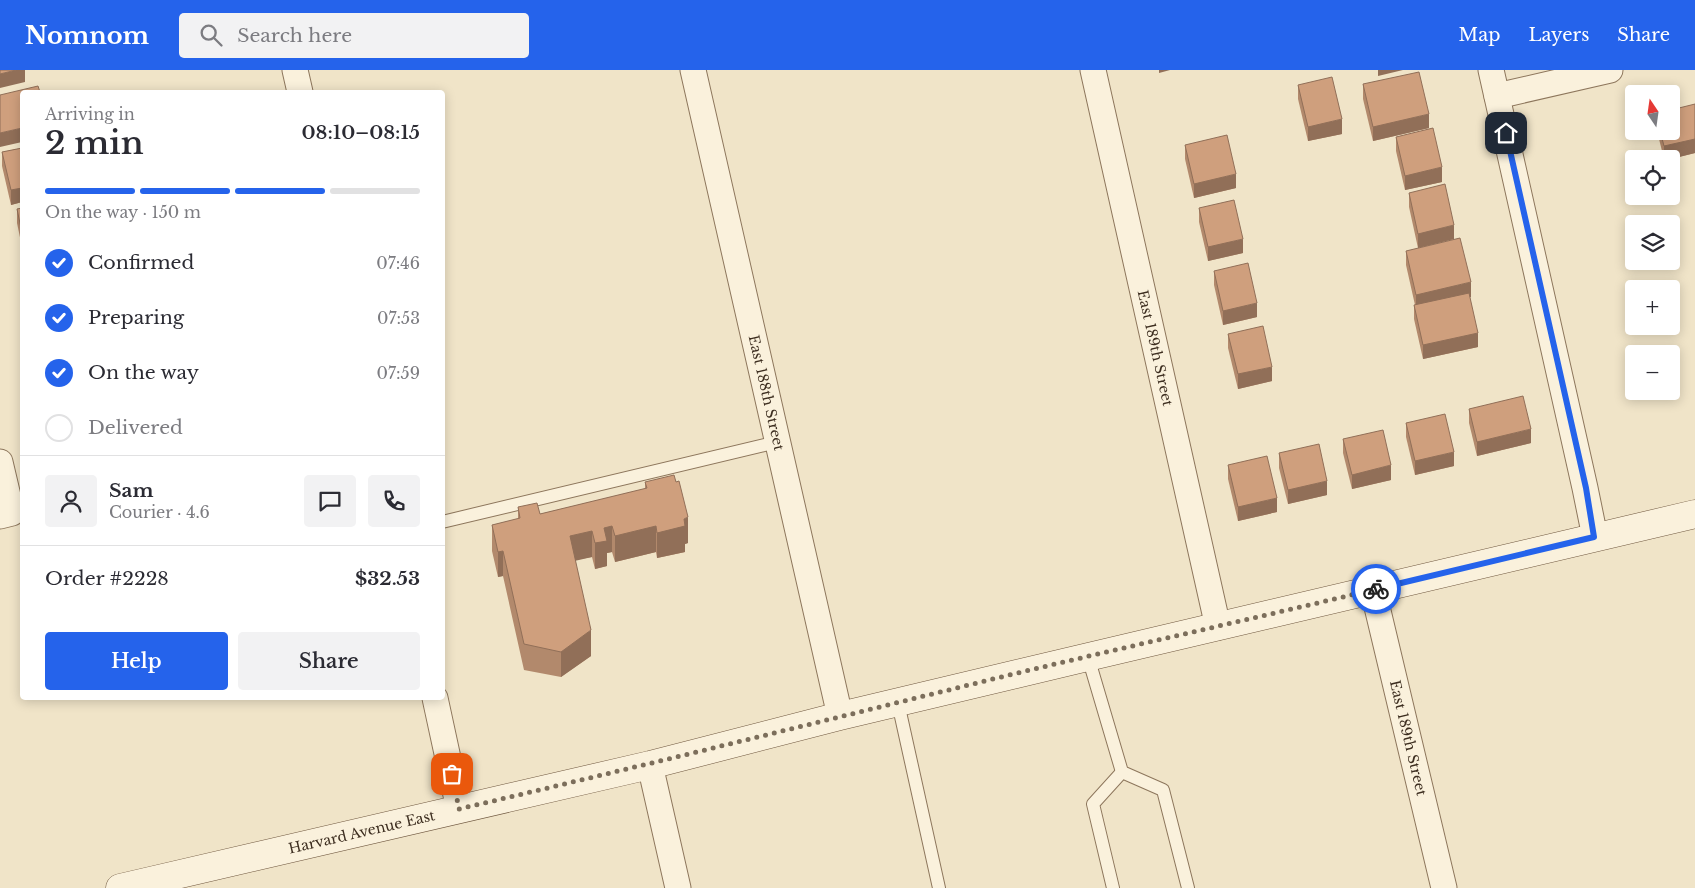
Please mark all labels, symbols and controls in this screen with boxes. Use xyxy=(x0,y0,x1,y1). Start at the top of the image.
search box xyxy=(179,13,529,58)
text: Nomnom xyxy=(25,21,149,50)
icon: search xyxy=(197,21,225,49)
text: Search here xyxy=(237,24,352,47)
text: Map xyxy=(1459,24,1500,46)
text: Layers xyxy=(1528,24,1589,46)
text: Share xyxy=(1617,24,1670,46)
north arrow xyxy=(1625,85,1680,140)
map controls xyxy=(1625,85,1680,400)
text: Arriving in xyxy=(45,104,135,124)
pin xyxy=(1485,112,1527,154)
icon: home xyxy=(1492,119,1520,147)
text: 08:10–08:15 xyxy=(301,121,420,144)
text: 2 min xyxy=(45,123,144,163)
button: locate xyxy=(1625,150,1680,205)
text: On the way · 150 m xyxy=(45,202,201,222)
button: layers xyxy=(1625,215,1680,270)
icon: check xyxy=(45,249,73,277)
text: Confirmed xyxy=(88,251,194,274)
text: 07:46 xyxy=(376,253,420,273)
button: + xyxy=(1625,280,1680,335)
street label: East 189th Street xyxy=(1134,288,1177,409)
icon: check xyxy=(45,304,73,332)
text: Preparing xyxy=(88,306,184,329)
text: 07:53 xyxy=(377,308,420,328)
street label: East 188th Street xyxy=(745,333,788,453)
button: − xyxy=(1625,345,1680,400)
icon: check xyxy=(45,359,73,387)
text: On the way xyxy=(88,361,199,384)
text: 07:59 xyxy=(377,363,420,383)
text: Delivered xyxy=(88,416,183,439)
button: person xyxy=(45,475,97,527)
button: chat xyxy=(304,475,356,527)
button: phone xyxy=(368,475,420,527)
text: Sam xyxy=(109,479,154,502)
text: Courier · 4.6 xyxy=(109,502,210,522)
courier xyxy=(1351,564,1401,614)
text: Order #2228 xyxy=(45,567,169,590)
text: $32.53 xyxy=(355,567,420,590)
icon: bike xyxy=(1362,575,1390,603)
button: Help xyxy=(45,632,228,690)
button: Share xyxy=(238,632,420,690)
street label: East 189th Street xyxy=(1386,678,1431,798)
pin xyxy=(431,753,473,795)
icon: bag xyxy=(438,760,466,788)
street label: Harvard Avenue East xyxy=(286,806,437,858)

